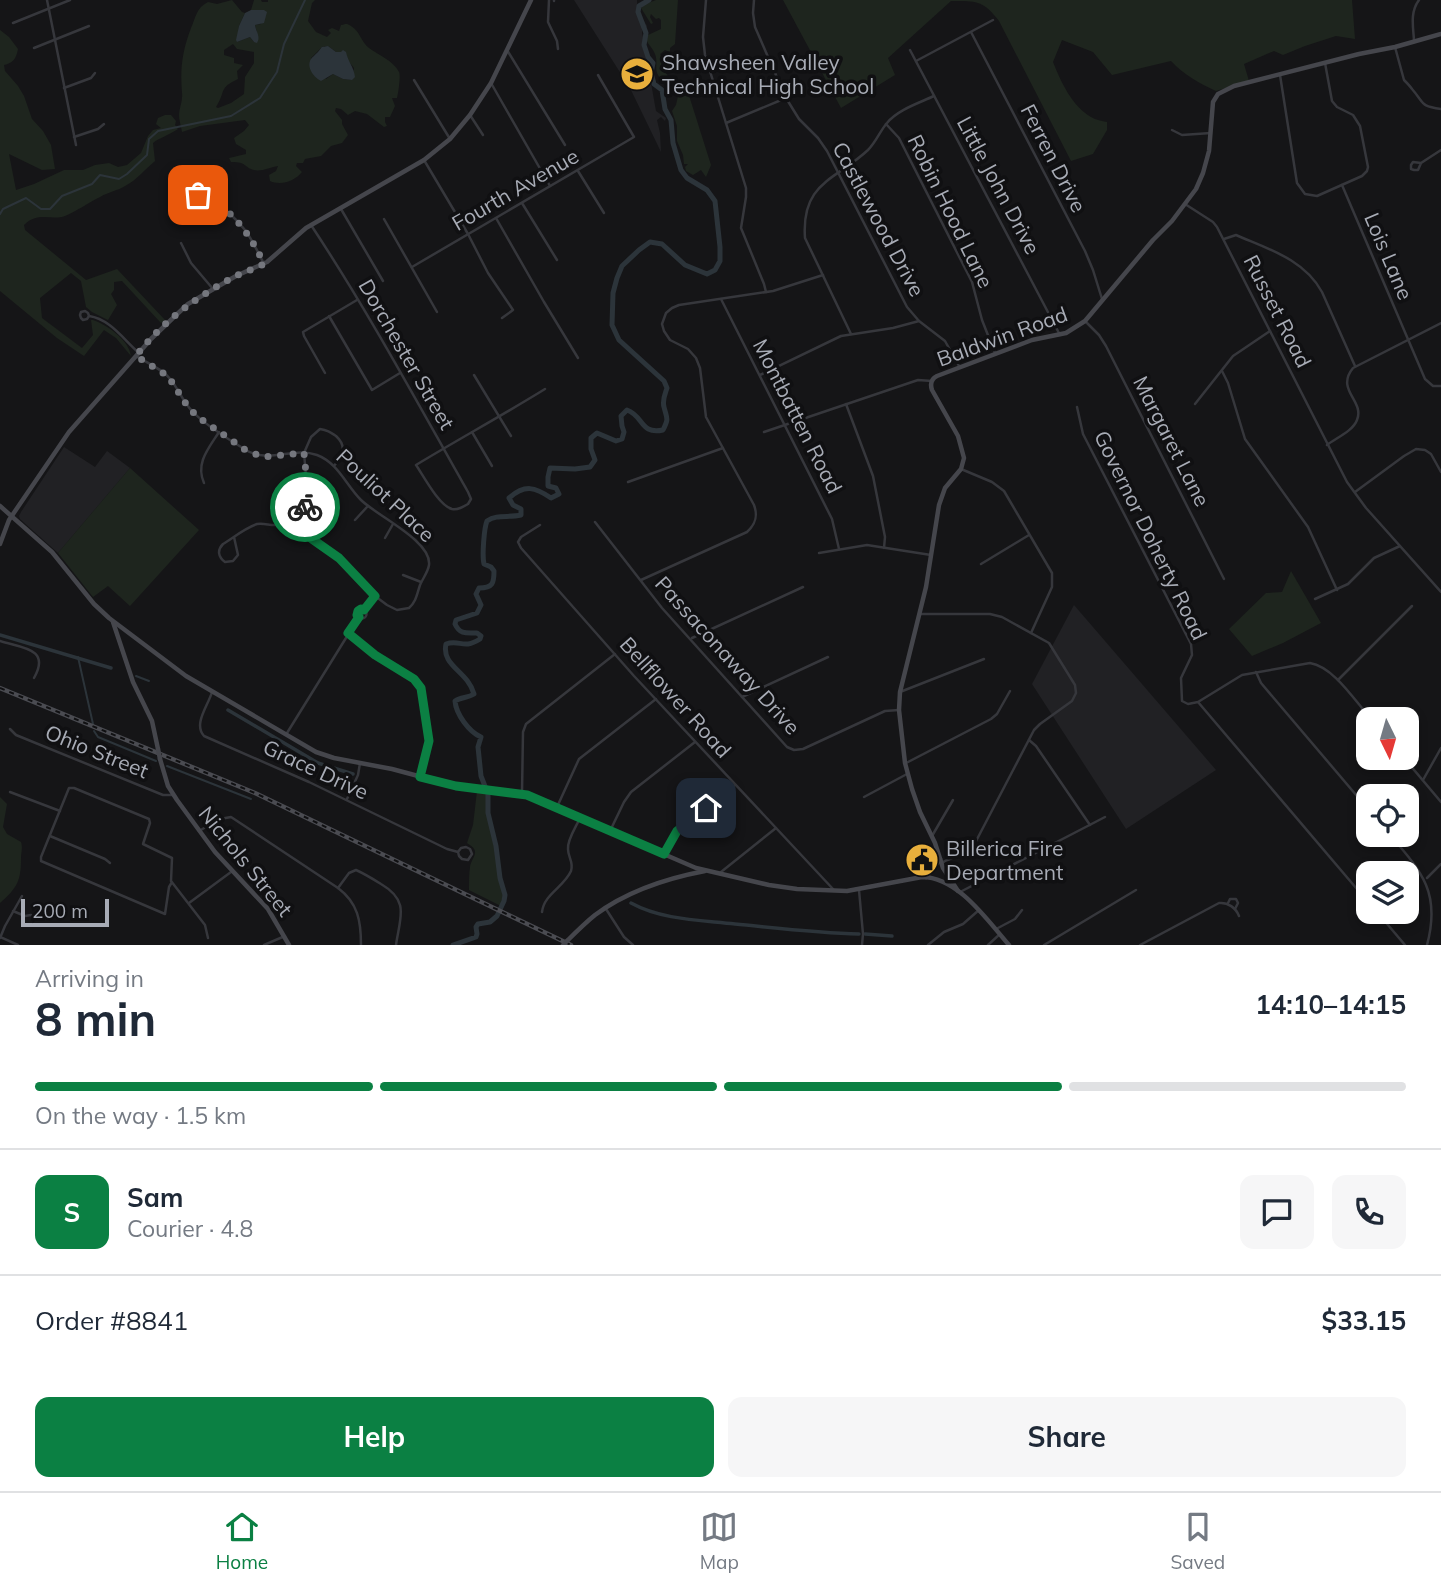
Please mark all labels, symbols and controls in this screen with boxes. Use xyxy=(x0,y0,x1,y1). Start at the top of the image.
place label: Shawsheen Valley Technical High School xyxy=(662,49,874,99)
school or university icon: Shawsheen Valley Technical High School xyxy=(618,55,656,93)
street label: Ferren Drive xyxy=(1016,100,1092,216)
street label: Little John Drive xyxy=(952,112,1046,258)
street label: Robin Hood Lane xyxy=(903,130,999,292)
street label: Castlewood Drive xyxy=(827,137,931,301)
street label: Fourth Avenue xyxy=(447,142,583,236)
pin xyxy=(168,165,228,225)
icon: bag xyxy=(179,176,217,214)
street label: Lois Lane xyxy=(1359,209,1419,303)
street label: Russet Road xyxy=(1238,250,1318,372)
street label: Dorchester Street xyxy=(353,274,461,434)
street label: Baldwin Road xyxy=(933,300,1071,372)
street label: Montbatten Road xyxy=(748,334,848,498)
street label: Margaret Lane xyxy=(1128,371,1216,511)
street label: Governor Doherty Road xyxy=(1089,426,1213,644)
street label: Pouliot Place xyxy=(331,443,441,547)
courier xyxy=(270,472,340,542)
icon: bike xyxy=(286,488,324,526)
street label: Passaconaway Drive xyxy=(650,570,806,740)
street label: Bellflower Road xyxy=(615,631,737,763)
north arrow xyxy=(1356,707,1419,770)
map controls xyxy=(1356,707,1419,924)
street label: Ohio Street xyxy=(42,719,152,783)
street label: Grace Drive xyxy=(259,733,373,805)
pin xyxy=(676,778,736,838)
button: locate xyxy=(1356,784,1419,847)
icon: home xyxy=(687,789,725,827)
street label: Nichols Street xyxy=(194,801,298,921)
place label: Billerica Fire Department xyxy=(946,835,1063,885)
public building icon: Billerica Fire Department xyxy=(903,841,941,879)
button: layers xyxy=(1356,861,1419,924)
scale bar xyxy=(21,896,108,928)
text: 200 m xyxy=(32,899,88,923)
text: Arriving in xyxy=(35,964,144,993)
text: 14:10–14:15 xyxy=(1255,988,1406,1021)
text: 8 min xyxy=(35,990,156,1048)
text: On the way · 1.5 km xyxy=(35,1101,246,1130)
button: chat xyxy=(1240,1175,1314,1249)
button: phone xyxy=(1332,1175,1406,1249)
text: Sam xyxy=(127,1181,183,1214)
text: S xyxy=(64,1196,80,1229)
text: Courier · 4.8 xyxy=(127,1214,253,1243)
text: Order #8841 xyxy=(35,1304,188,1337)
text: $33.15 xyxy=(1322,1304,1406,1337)
button: Help xyxy=(35,1397,714,1477)
button: Share xyxy=(728,1397,1406,1477)
tab: Home xyxy=(216,1508,268,1574)
tab: Map xyxy=(700,1508,739,1574)
tab: Saved xyxy=(1170,1508,1225,1574)

